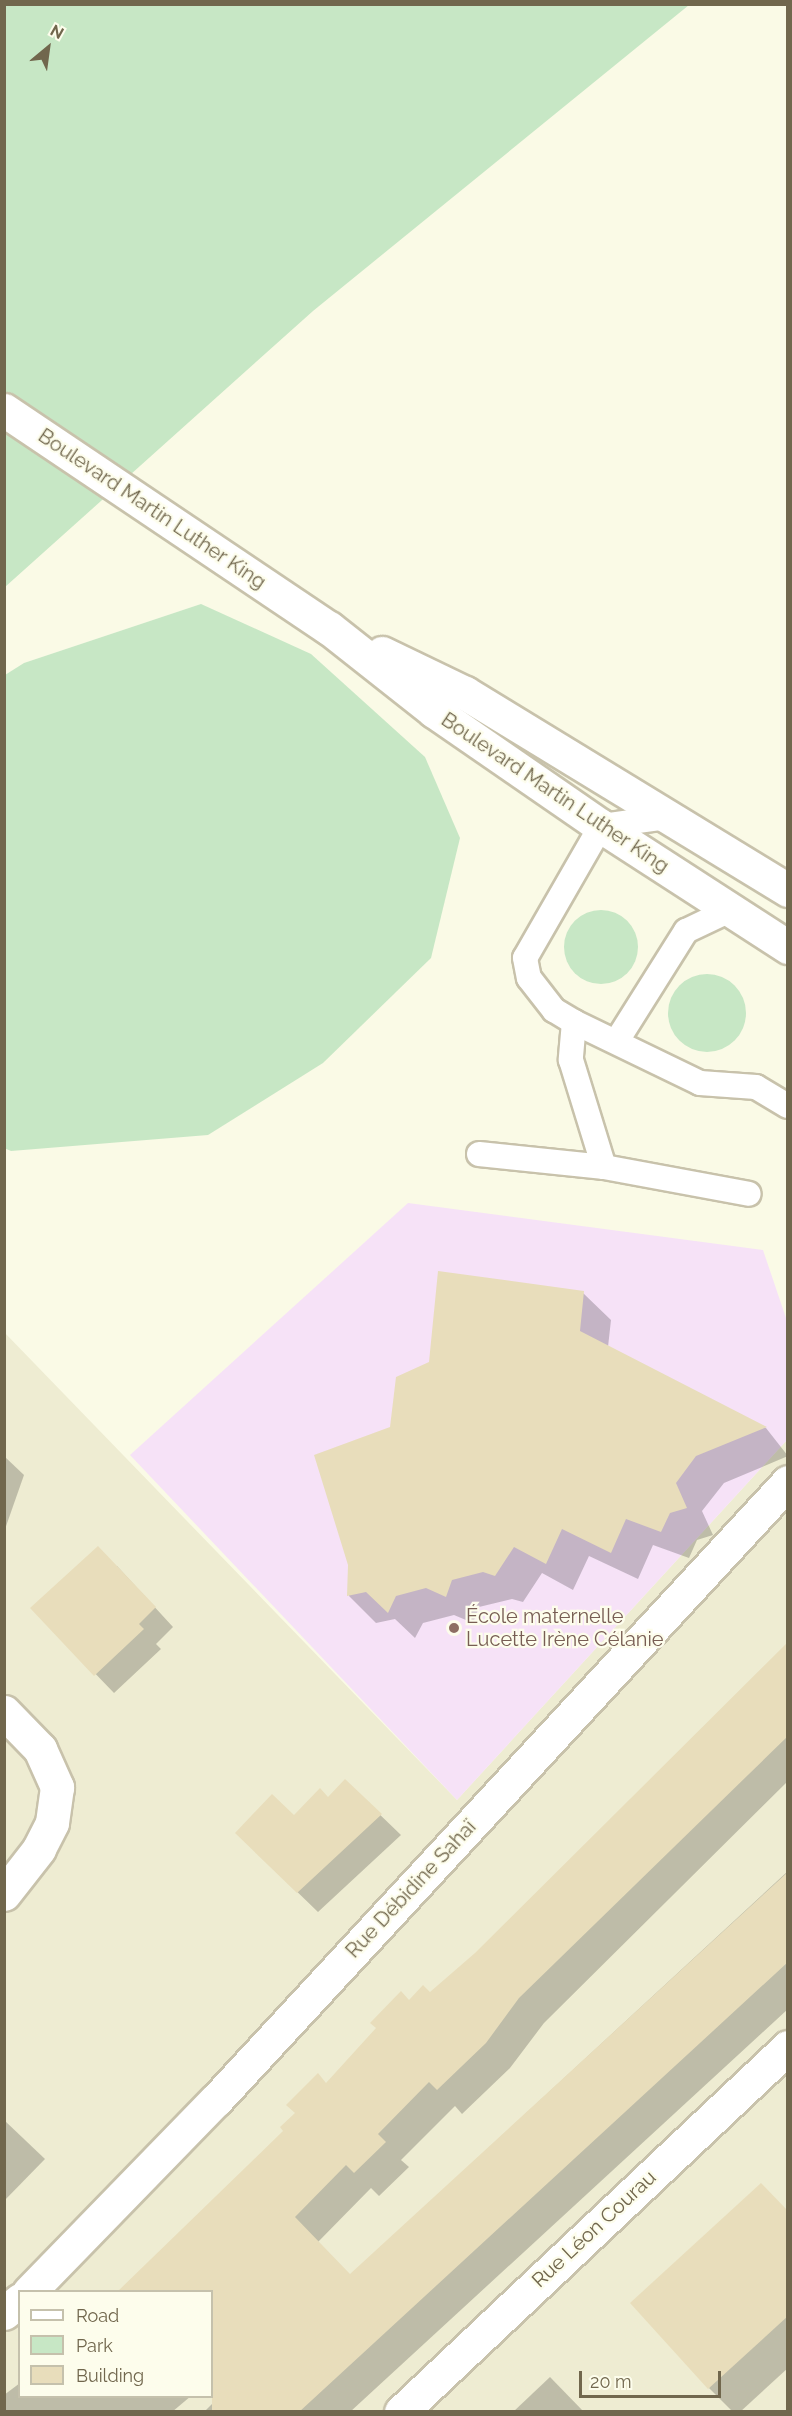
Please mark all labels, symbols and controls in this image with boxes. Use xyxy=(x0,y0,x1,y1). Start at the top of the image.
north arrow xyxy=(18,18,78,78)
text: N xyxy=(47,21,67,43)
street label: Boulevard Martin Luther King xyxy=(33,424,271,594)
street label: Boulevard Martin Luther King xyxy=(436,708,674,878)
place label: École maternelle Lucette Irène Célanie xyxy=(466,1604,664,1651)
marker: École maternelle Lucette Irène Célanie xyxy=(447,1621,461,1635)
street label: Rue Débidine Sahaï xyxy=(341,1815,481,1963)
street label: Rue Léon Courau xyxy=(527,2165,661,2293)
legend xyxy=(18,2290,213,2398)
text: Road xyxy=(76,2305,119,2326)
text: Park xyxy=(76,2335,113,2356)
scale bar xyxy=(582,2359,724,2397)
text: Building xyxy=(76,2365,144,2386)
text: 20 m xyxy=(590,2371,632,2392)

